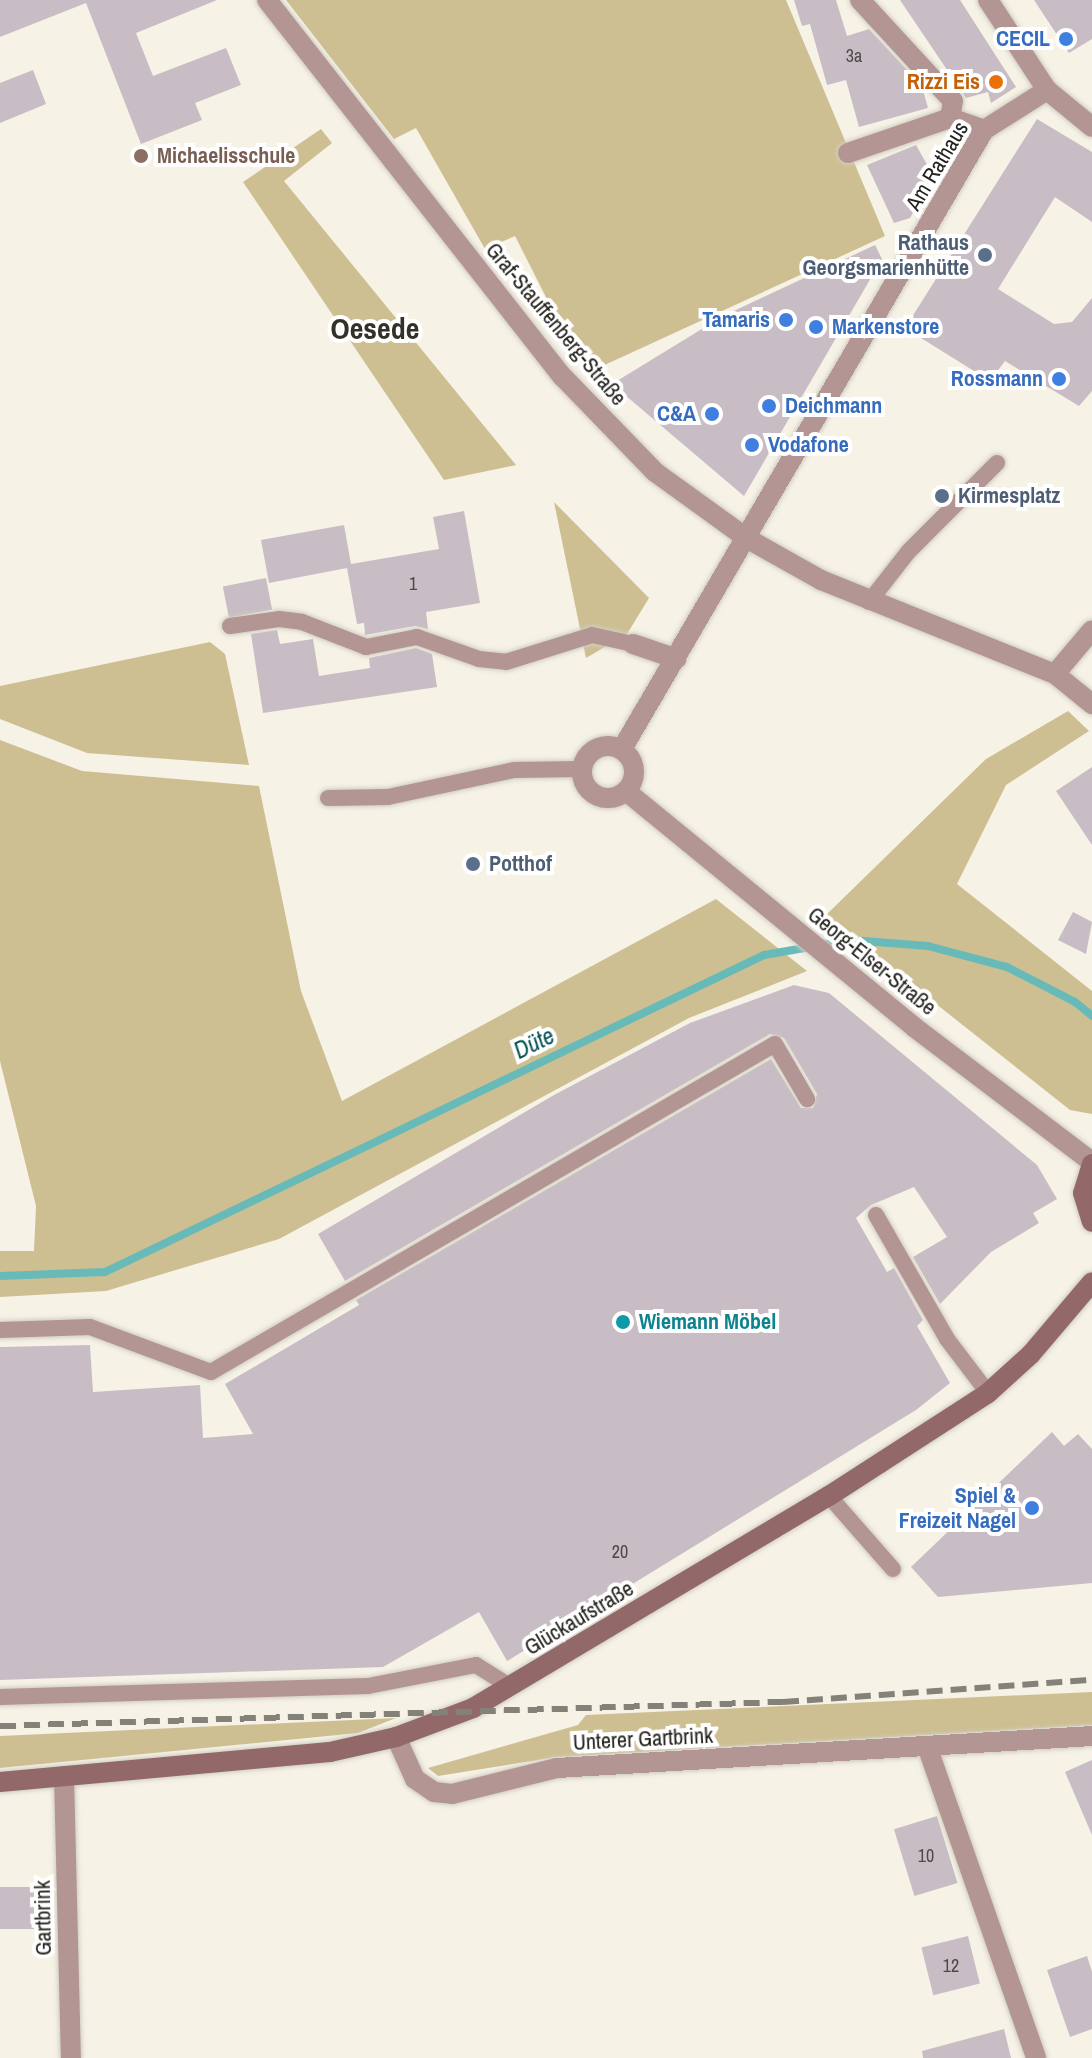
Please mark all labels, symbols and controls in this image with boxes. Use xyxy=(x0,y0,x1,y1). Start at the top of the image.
place label: CECIL xyxy=(996,26,1050,52)
marker: CECIL xyxy=(1057,30,1075,48)
house number: 3a xyxy=(846,45,862,67)
place label: Rizzi Eis xyxy=(907,69,980,95)
marker: Rizzi Eis xyxy=(987,73,1005,91)
street label: Am Rathaus xyxy=(900,117,974,215)
place label: Michaelisschule xyxy=(157,143,295,169)
marker: Michaelisschule xyxy=(132,147,150,165)
place label: Rathaus Georgsmarienhütte xyxy=(803,229,969,280)
street label: Graf-Stauffenberg-Straße xyxy=(480,237,632,411)
marker: Rathaus Georgsmarienhütte xyxy=(976,246,994,264)
place label: Tamaris xyxy=(702,307,770,333)
district label: Oesede xyxy=(331,310,419,346)
marker: Tamaris xyxy=(777,311,795,329)
place label: Markenstore xyxy=(832,314,939,340)
marker: Markenstore xyxy=(807,318,825,336)
place label: Rossmann xyxy=(951,366,1043,392)
marker: Rossmann xyxy=(1050,370,1068,388)
place label: Deichmann xyxy=(785,393,882,419)
marker: Deichmann xyxy=(760,397,778,415)
place label: C&A xyxy=(657,401,696,427)
marker: C&A xyxy=(703,405,721,423)
place label: Vodafone xyxy=(768,432,849,458)
marker: Vodafone xyxy=(743,436,761,454)
place label: Kirmesplatz xyxy=(958,483,1060,509)
marker: Kirmesplatz xyxy=(933,487,951,505)
house number: 1 xyxy=(409,573,417,595)
place label: Potthof xyxy=(489,851,552,877)
marker: Potthof xyxy=(464,855,482,873)
street label: Georg-Elser-Straße xyxy=(803,901,941,1021)
water label: Düte xyxy=(509,1021,559,1065)
place label: Wiemann Möbel xyxy=(639,1309,776,1335)
marker: Wiemann Möbel xyxy=(614,1313,632,1331)
place label: Spiel & Freizeit Nagel xyxy=(899,1482,1016,1534)
marker: Spiel & Freizeit Nagel xyxy=(1023,1499,1041,1517)
house number: 20 xyxy=(612,1541,628,1563)
street label: Glückaufstraße xyxy=(520,1575,638,1661)
street label: Unterer Gartbrink xyxy=(572,1722,714,1756)
house number: 10 xyxy=(918,1845,934,1867)
street label: Gartbrink xyxy=(29,1880,57,1956)
house number: 12 xyxy=(943,1955,959,1977)

